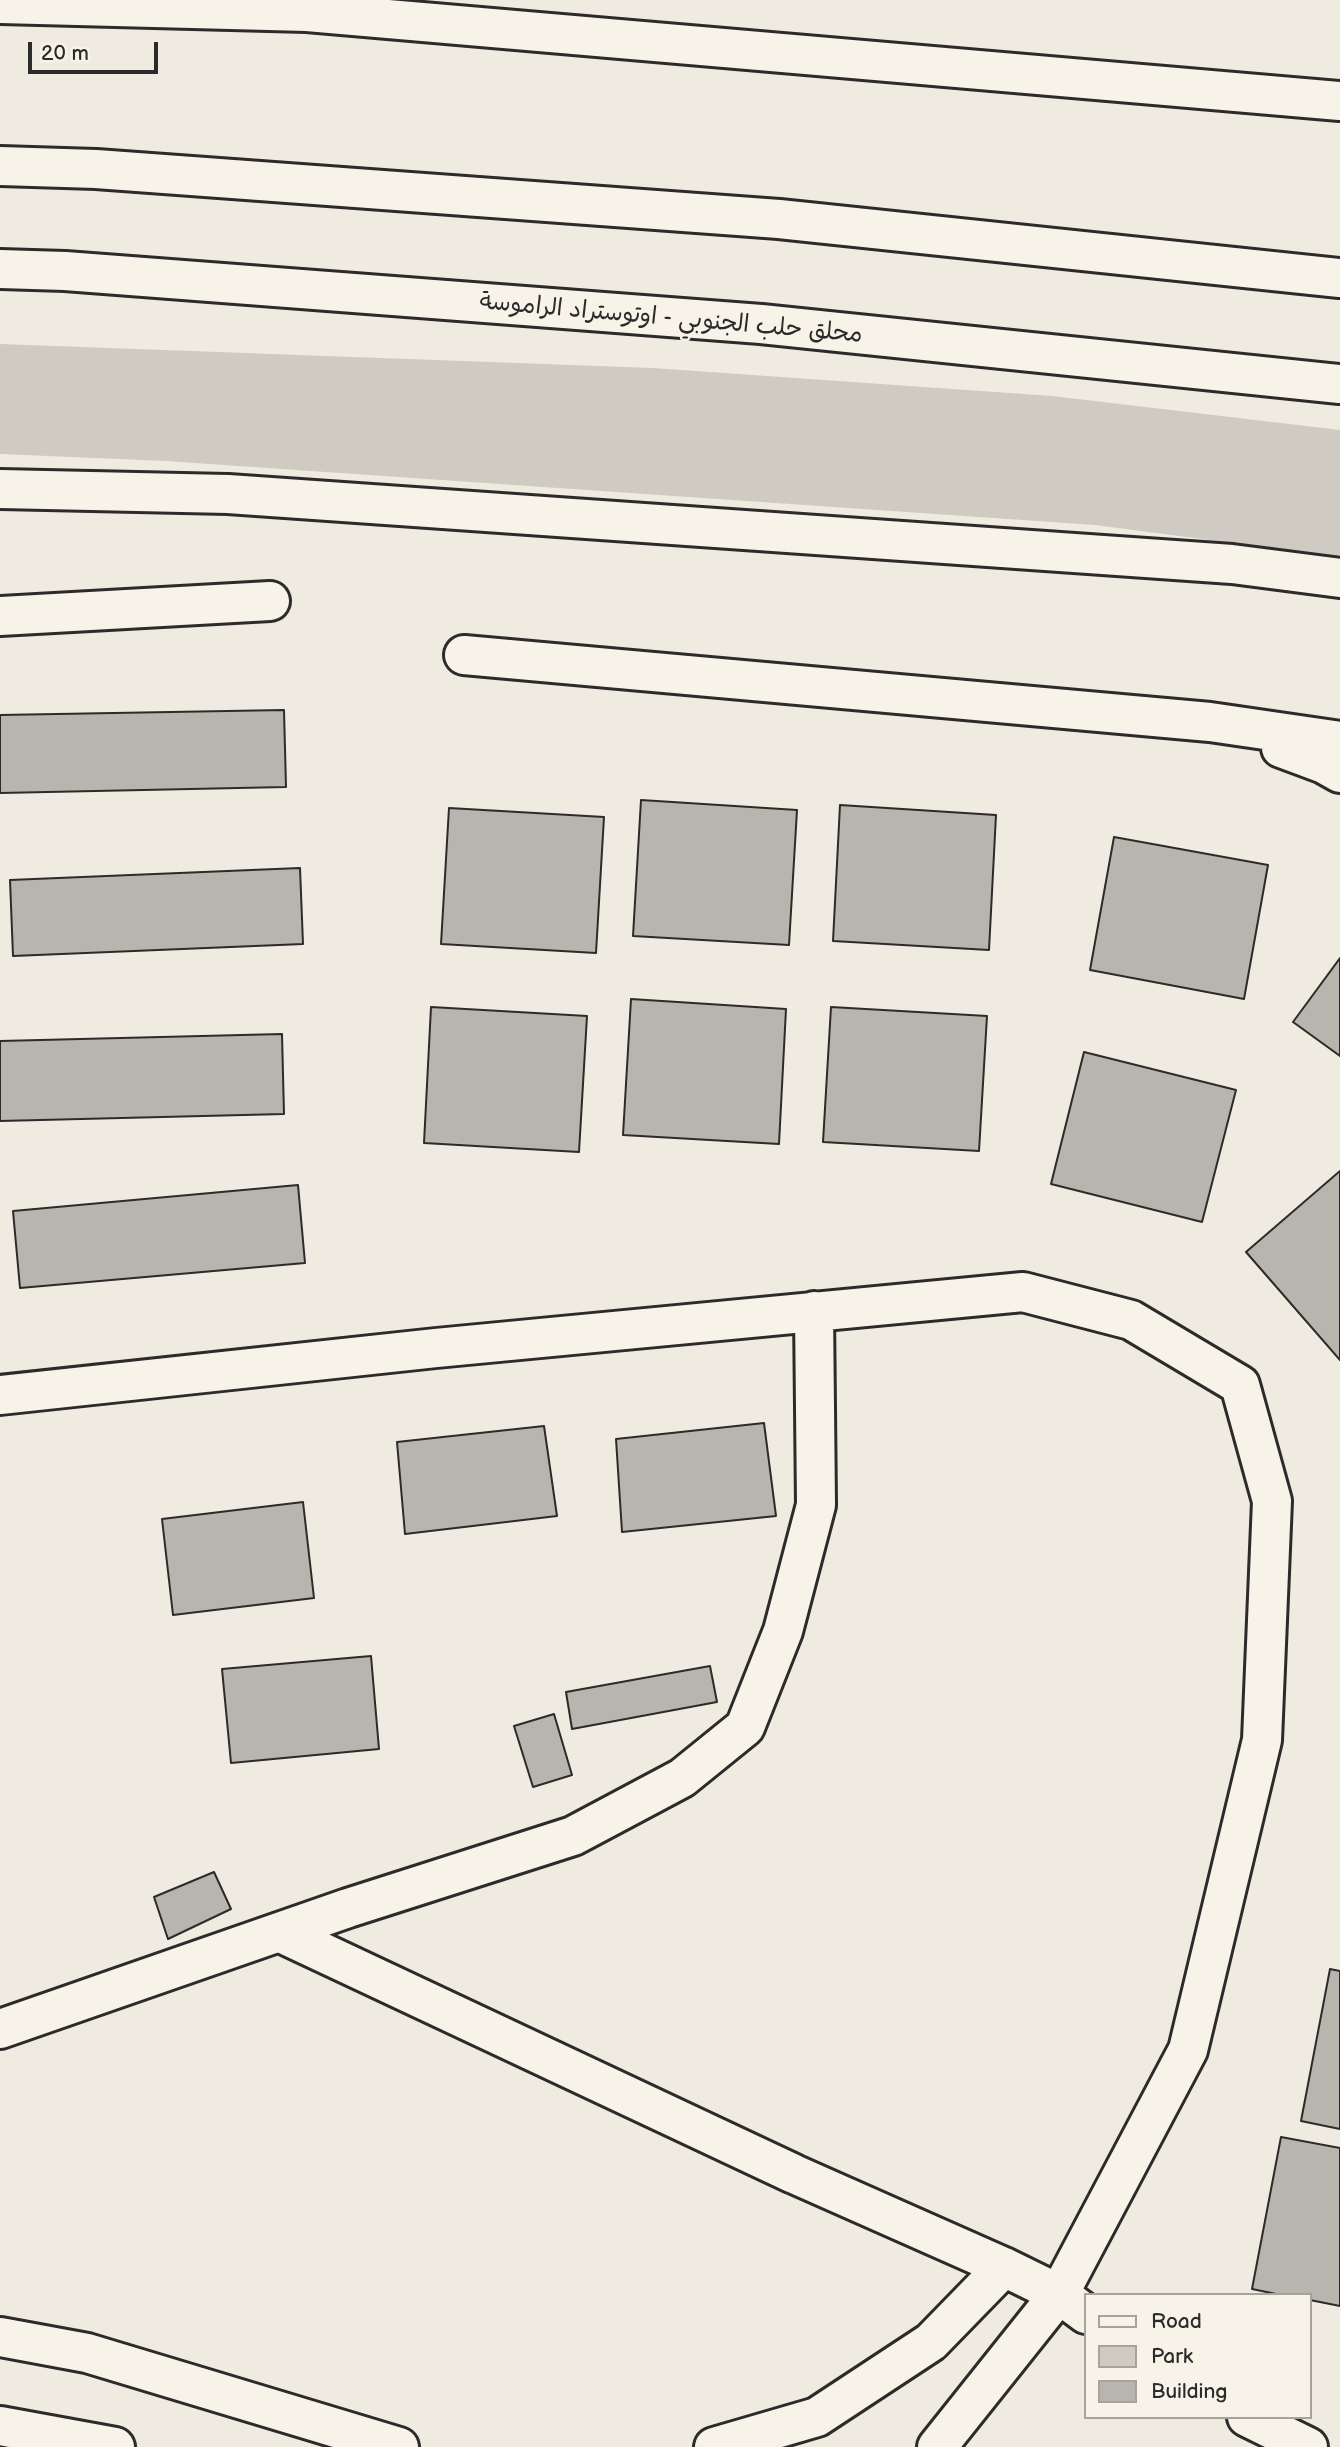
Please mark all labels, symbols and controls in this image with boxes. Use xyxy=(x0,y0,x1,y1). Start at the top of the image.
scale bar xyxy=(32,28,161,72)
text: 20 m xyxy=(41,41,89,66)
street label: محلق حلب الجنوبي - اوتوستراد الراموسة xyxy=(478,288,864,350)
legend xyxy=(1084,2293,1312,2419)
text: Road xyxy=(1151,2309,1202,2334)
text: Park xyxy=(1151,2344,1193,2369)
text: Building xyxy=(1151,2379,1227,2404)

